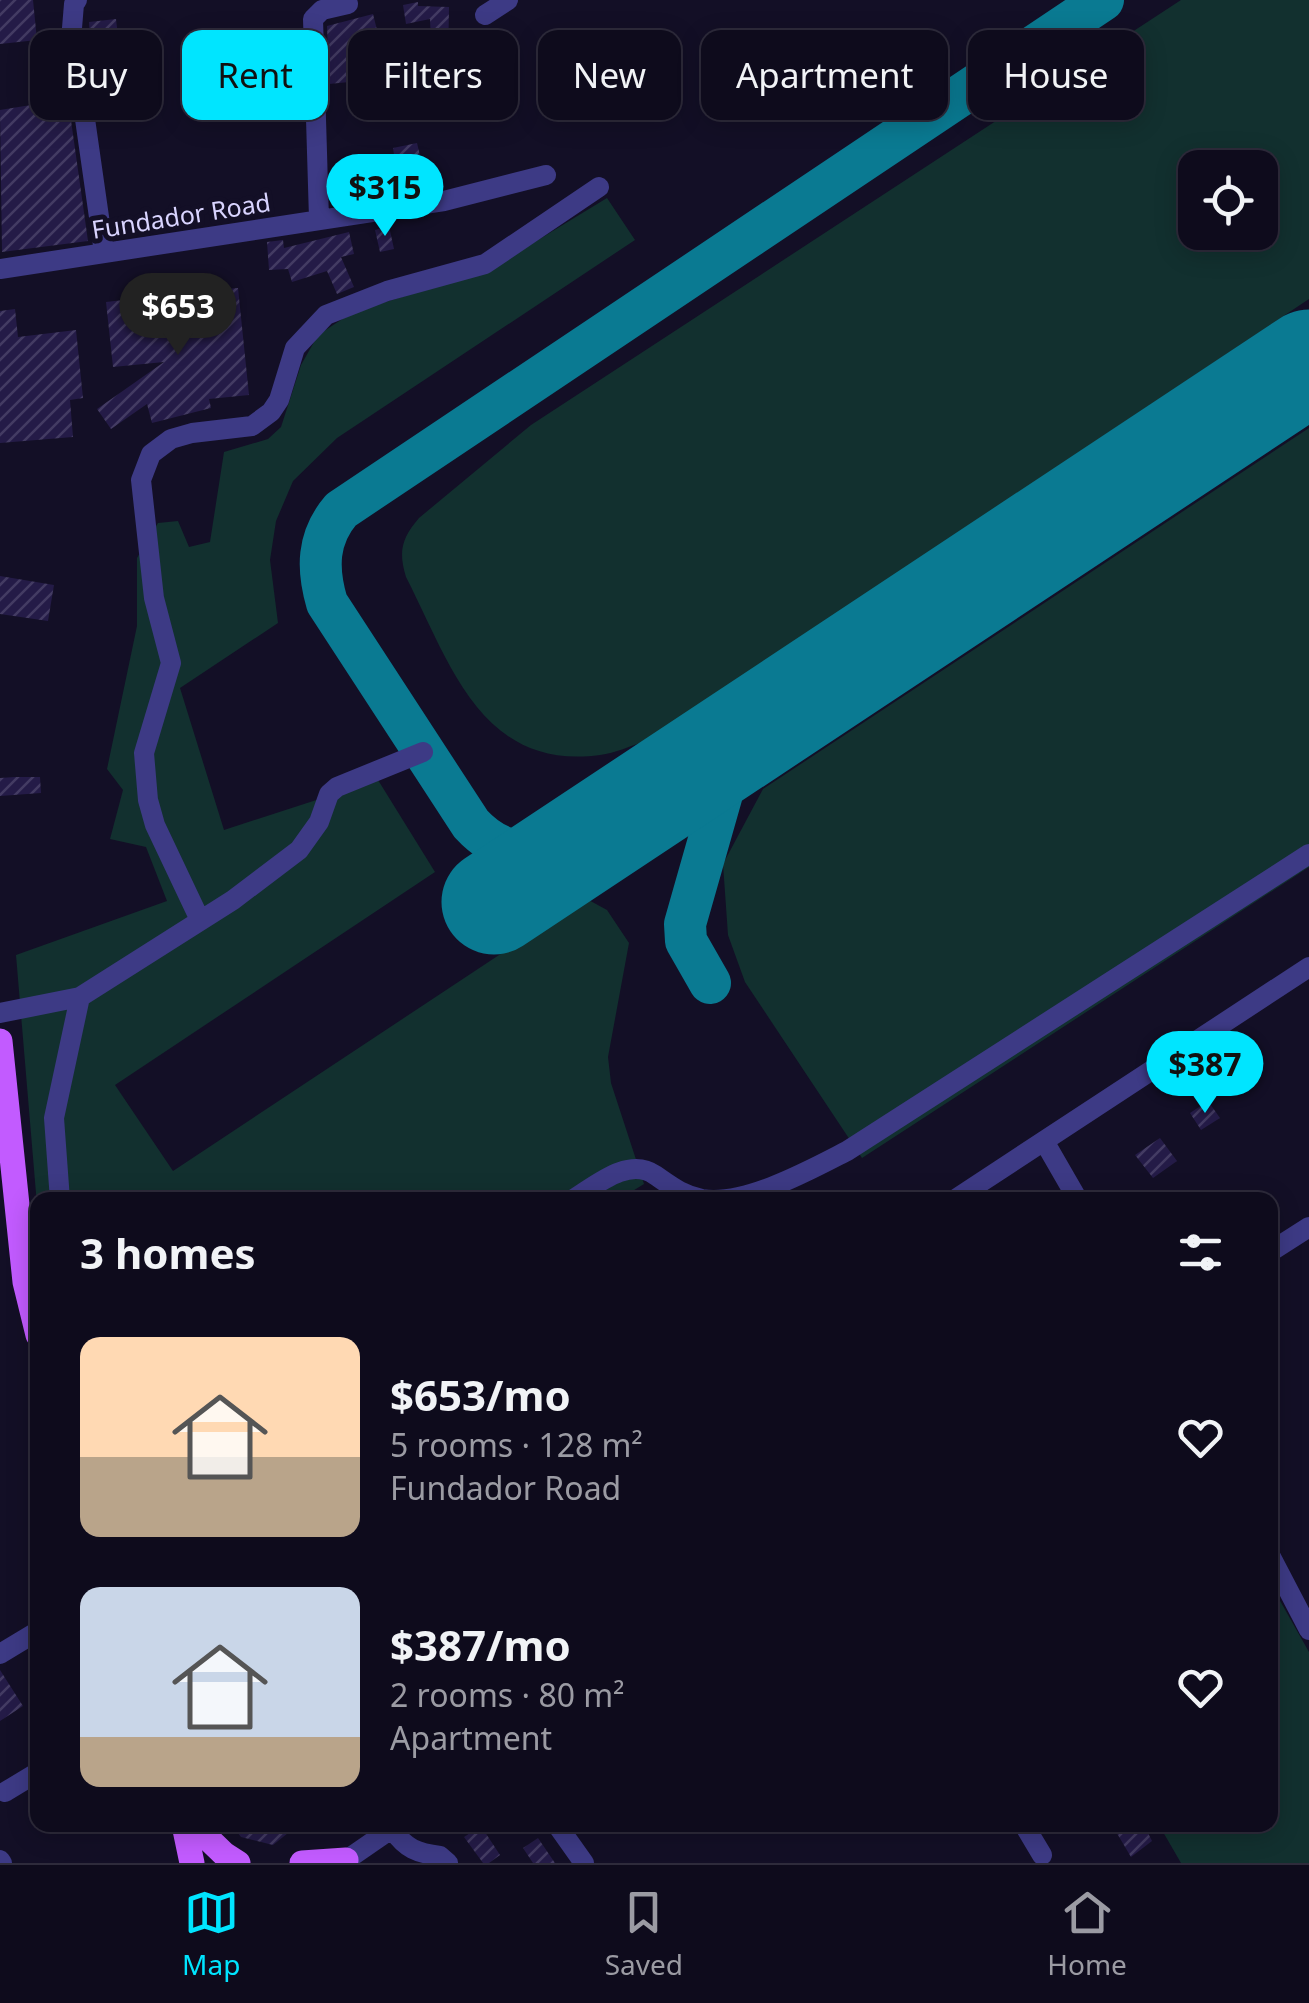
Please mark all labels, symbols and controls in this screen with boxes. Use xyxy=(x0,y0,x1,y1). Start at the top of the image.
chip: Buy xyxy=(30,30,162,120)
chip: Rent xyxy=(182,30,328,120)
chip: Filters xyxy=(348,30,518,120)
chip: New xyxy=(538,30,681,120)
chip: Apartment xyxy=(701,30,948,120)
chip: House xyxy=(968,30,1144,120)
map controls xyxy=(1178,150,1278,250)
button: locate xyxy=(1178,150,1278,250)
pin: $315 xyxy=(326,154,444,239)
text: $315 xyxy=(348,165,422,208)
street label: Fundador Road xyxy=(89,184,273,246)
pin: $653 xyxy=(119,273,237,358)
text: $653 xyxy=(141,284,215,327)
pin: $387 xyxy=(1146,1031,1264,1116)
text: $387 xyxy=(1168,1042,1242,1085)
text: 3 homes xyxy=(80,1224,256,1281)
icon: filters xyxy=(1173,1225,1228,1280)
text: $653/mo xyxy=(390,1366,571,1423)
icon: home xyxy=(160,1377,280,1497)
icon: heart xyxy=(1173,1410,1228,1465)
text: 5 rooms · 128 m² xyxy=(390,1423,643,1466)
text: Fundador Road xyxy=(390,1466,621,1509)
text: $387/mo xyxy=(390,1616,571,1673)
icon: home xyxy=(160,1627,280,1747)
icon: heart xyxy=(1173,1660,1228,1715)
text: 2 rooms · 80 m² xyxy=(390,1673,624,1716)
text: Apartment xyxy=(390,1716,552,1759)
tab: Map xyxy=(182,1885,240,1983)
tab: Saved xyxy=(605,1885,683,1983)
tab: Home xyxy=(1047,1885,1127,1983)

